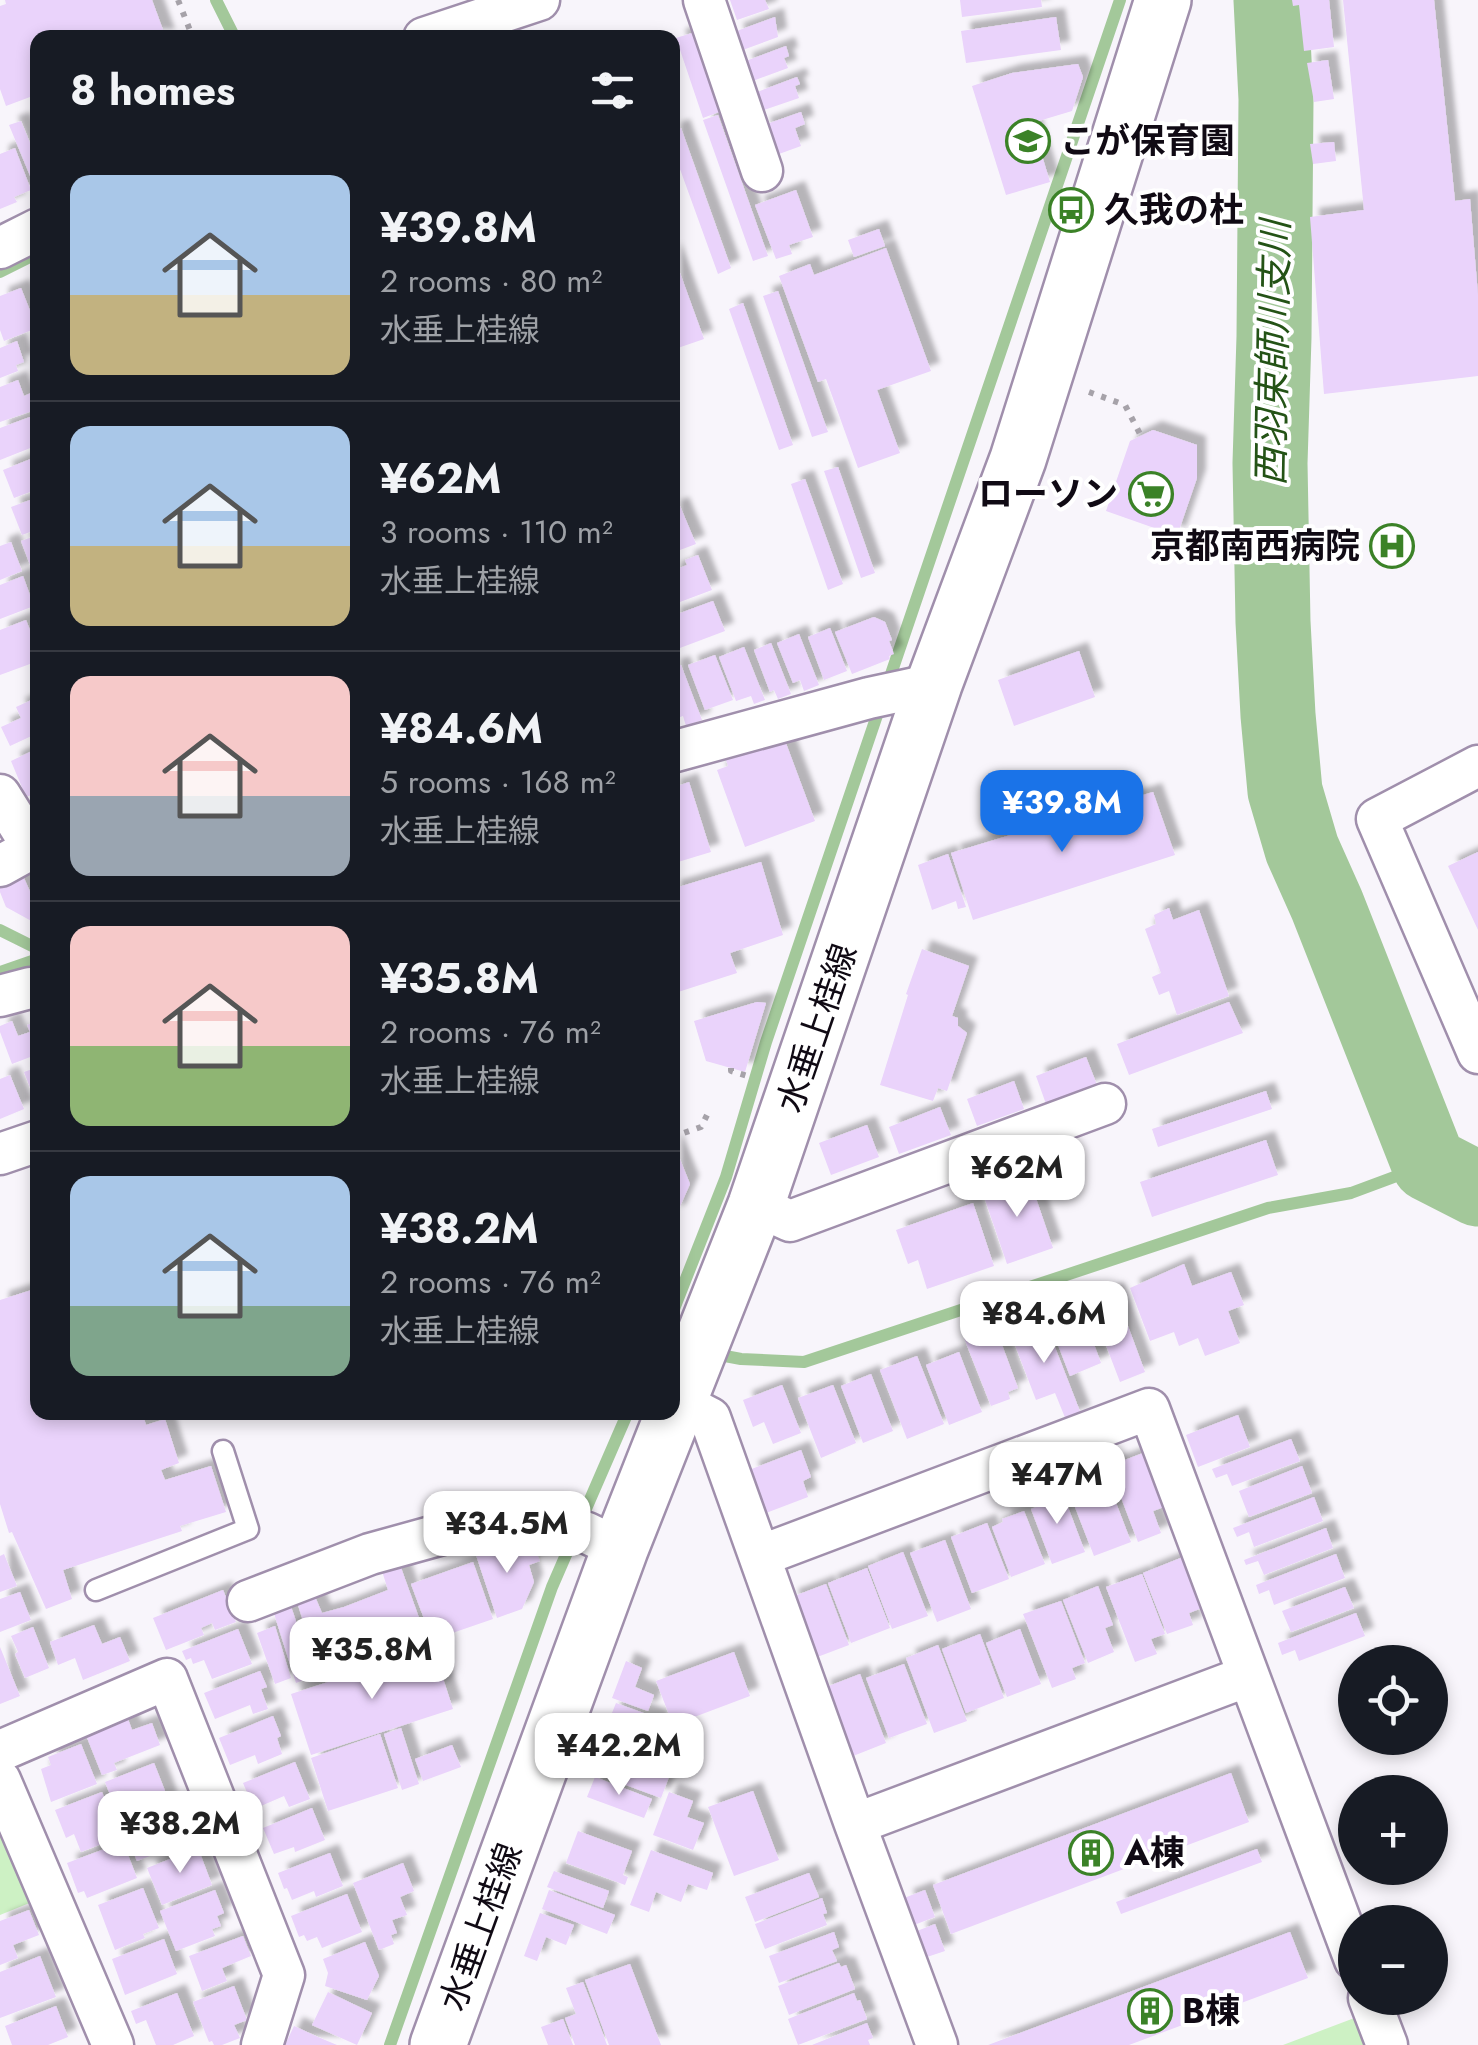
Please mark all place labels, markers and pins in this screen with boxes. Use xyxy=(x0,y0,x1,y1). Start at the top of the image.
place label: こが保育園 xyxy=(1060,116,1235,166)
school or university icon: こが保育園 xyxy=(1005,118,1051,164)
place label: 久我の杜 xyxy=(1104,185,1244,235)
bus stop icon: 久我の杜 xyxy=(1048,187,1094,233)
place label: ローソン xyxy=(978,469,1118,519)
supermarket icon: ローソン xyxy=(1128,471,1174,517)
place label: 京都南西病院 xyxy=(1150,521,1360,571)
hospital icon: 京都南西病院 xyxy=(1369,523,1415,569)
pin: ¥39.8M xyxy=(981,770,1143,855)
pin: ¥62M xyxy=(958,1135,1076,1220)
pin: ¥84.6M xyxy=(963,1281,1125,1366)
pin: ¥47M xyxy=(998,1442,1116,1527)
pin: ¥34.5M xyxy=(426,1491,588,1576)
pin: ¥35.8M xyxy=(291,1617,453,1702)
pin: ¥42.2M xyxy=(538,1713,700,1798)
pin: ¥38.2M xyxy=(99,1791,261,1876)
place label: A棟 xyxy=(1123,1828,1185,1878)
building icon: A棟 xyxy=(1068,1830,1114,1876)
place label: B棟 xyxy=(1182,1986,1240,2036)
building icon: B棟 xyxy=(1127,1988,1173,2034)

